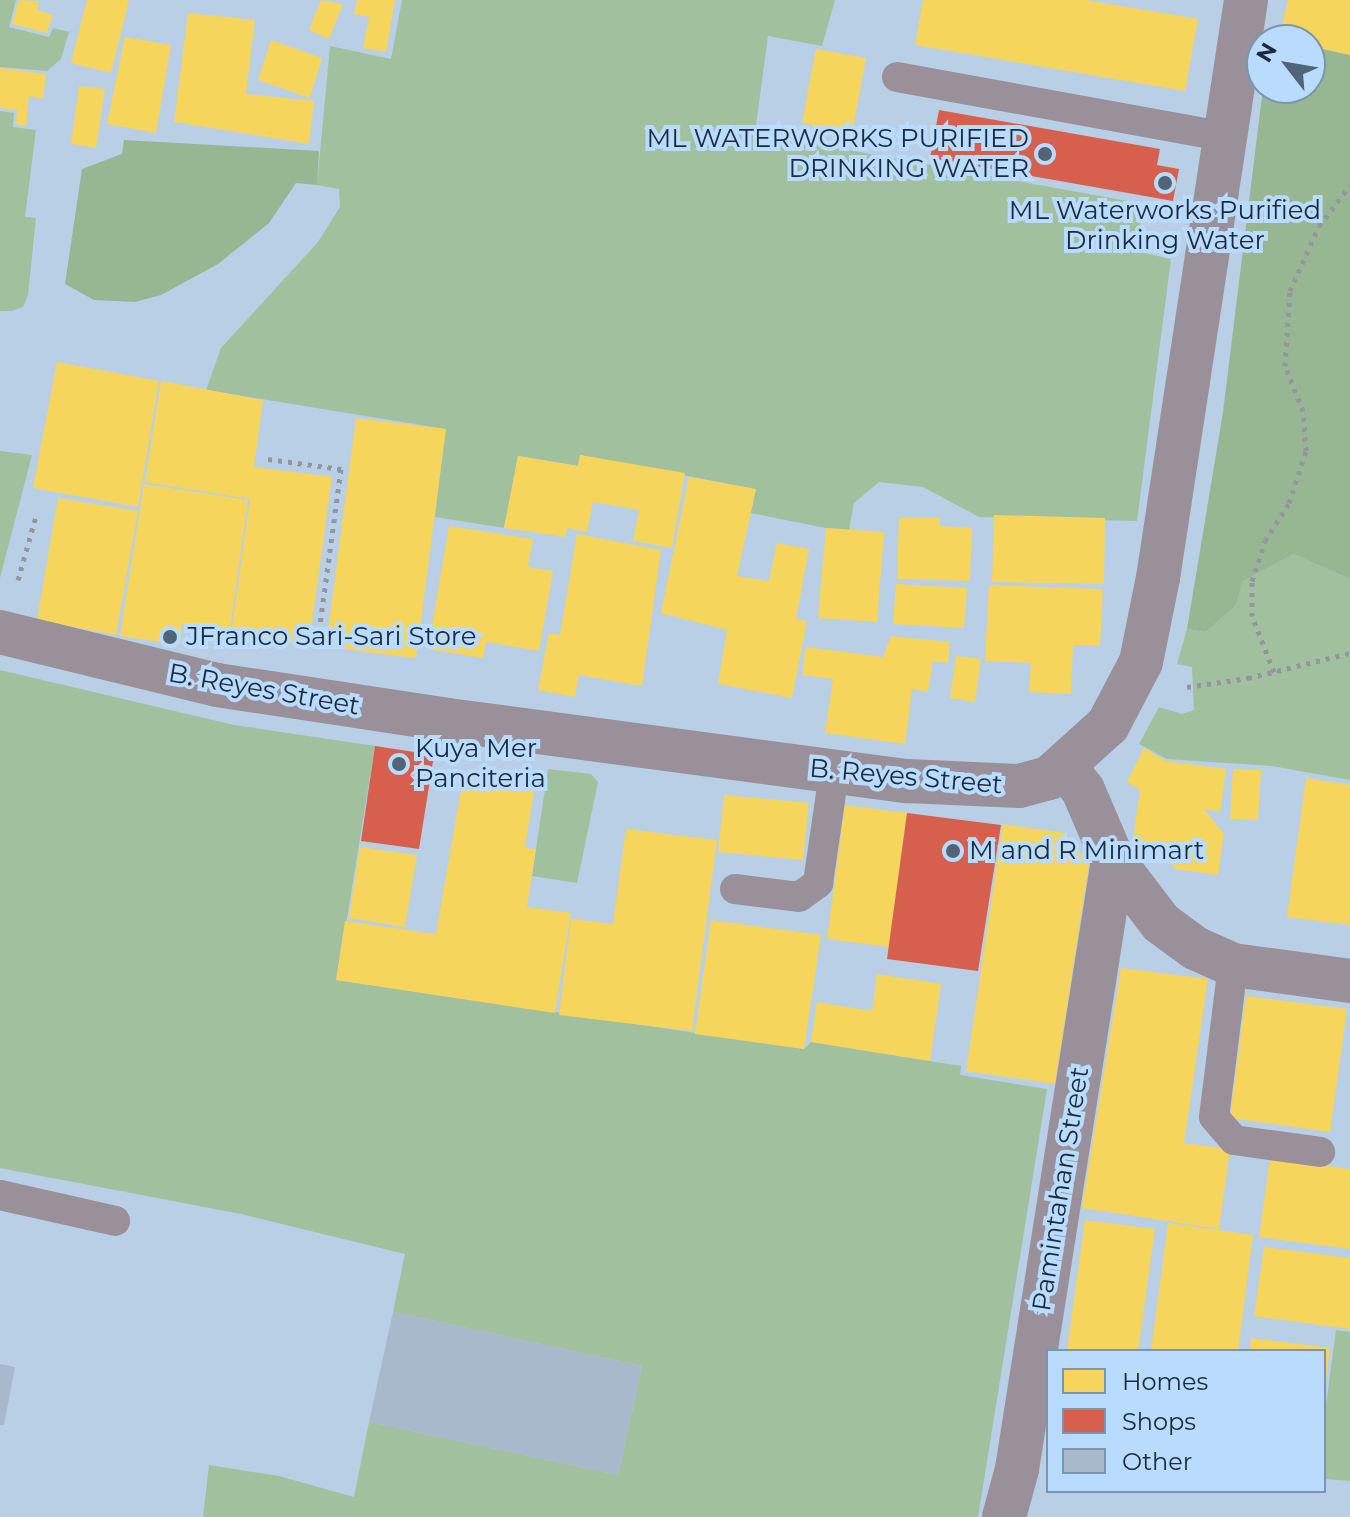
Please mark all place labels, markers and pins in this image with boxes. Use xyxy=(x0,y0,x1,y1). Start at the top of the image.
place label: ML WATERWORKS PURIFIED DRINKING WATER xyxy=(646,123,1029,184)
marker: ML WATERWORKS PURIFIED DRINKING WATER xyxy=(1036,145,1054,163)
marker: ML Waterworks Purified Drinking Water xyxy=(1156,174,1174,192)
place label: ML Waterworks Purified Drinking Water xyxy=(1009,195,1321,256)
place label: JFranco Sari-Sari Store xyxy=(186,621,477,653)
marker: JFranco Sari-Sari Store xyxy=(161,628,179,646)
place label: Kuya Mer Panciteria xyxy=(415,733,546,794)
marker: Kuya Mer Panciteria xyxy=(390,755,408,773)
place label: M and R Minimart xyxy=(969,835,1204,867)
marker: M and R Minimart xyxy=(944,842,962,860)

